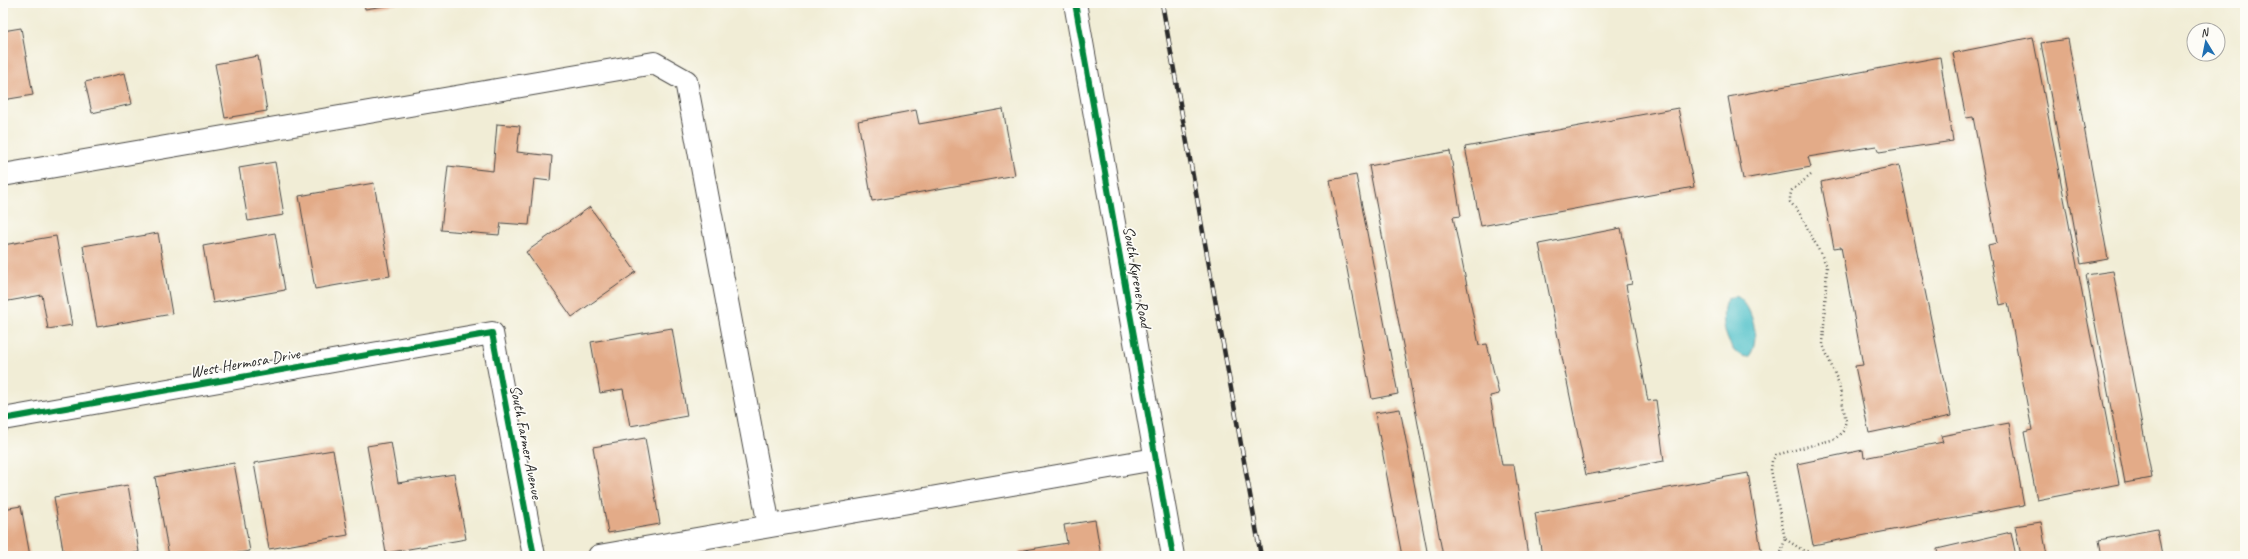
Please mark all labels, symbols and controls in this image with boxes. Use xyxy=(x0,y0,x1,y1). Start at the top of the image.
north arrow xyxy=(2186,22,2226,62)
text: N xyxy=(2200,24,2211,40)
street label: South Kyrene Road xyxy=(1118,225,1156,332)
street label: West Hermosa Drive xyxy=(189,343,303,382)
street label: South Farmer Avenue xyxy=(505,383,547,502)

